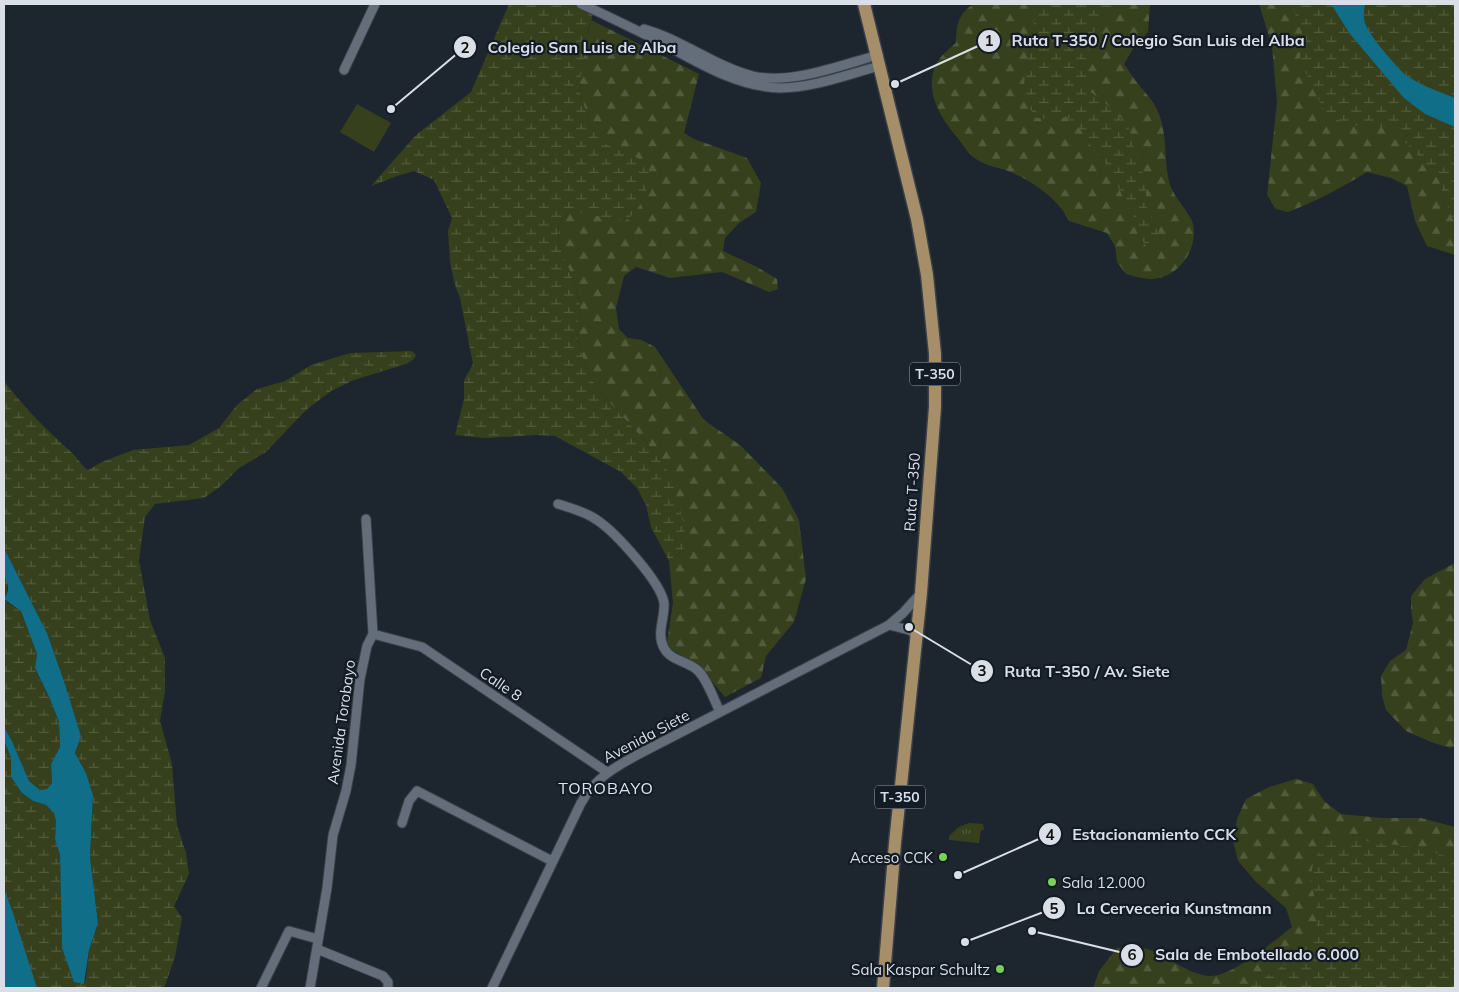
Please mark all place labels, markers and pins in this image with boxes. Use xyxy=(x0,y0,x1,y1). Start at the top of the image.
callout: Ruta T-350 / Colegio San Luis del Alba xyxy=(977,25,1315,56)
callout: Colegio San Luis de Alba xyxy=(452,32,686,63)
callout: Ruta T-350 / Av. Siete xyxy=(969,656,1180,687)
callout: Estacionamiento CCK xyxy=(1037,819,1246,850)
place label: Acceso CCK xyxy=(850,848,933,867)
marker: Acceso CCK xyxy=(937,851,949,863)
place label: Sala 12.000 xyxy=(1062,873,1145,892)
marker: Sala 12.000 xyxy=(1046,876,1058,888)
callout: La Cerveceria Kunstmann xyxy=(1041,893,1281,924)
callout: Sala de Embotellado 6.000 xyxy=(1120,939,1369,970)
place label: Sala Kaspar Schultz xyxy=(851,960,990,979)
marker: Sala Kaspar Schultz xyxy=(994,963,1006,975)

